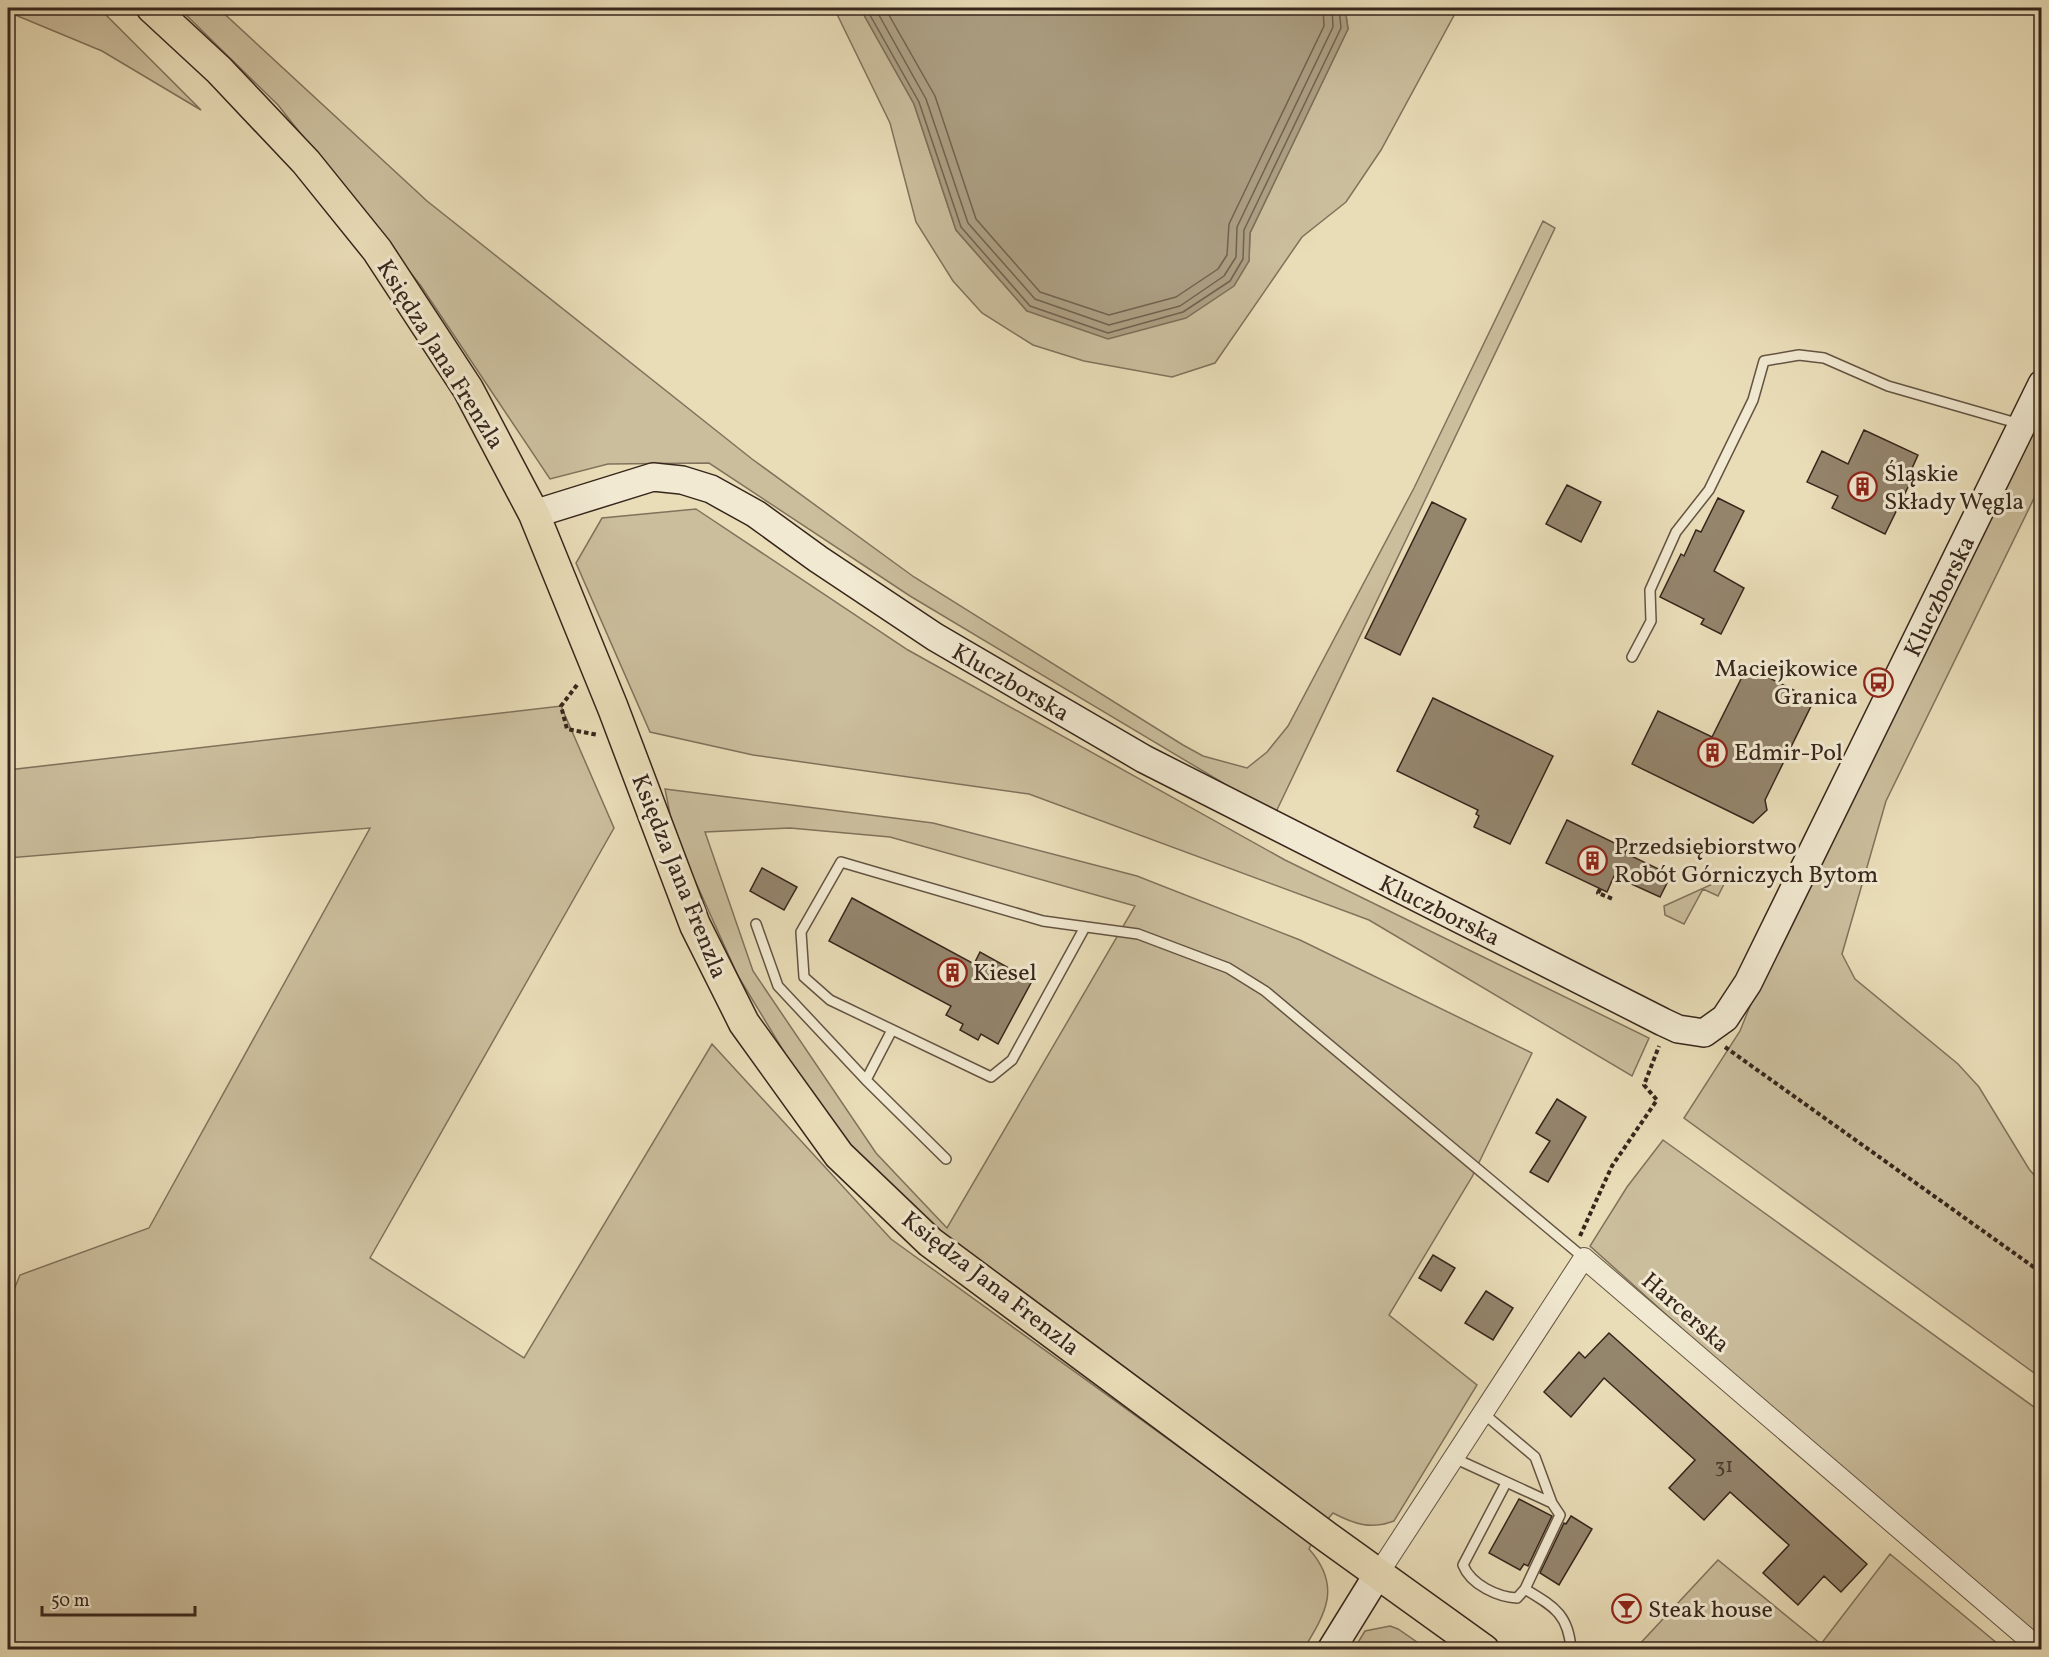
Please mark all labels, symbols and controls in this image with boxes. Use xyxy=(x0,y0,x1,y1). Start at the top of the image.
street label: Księdza Jana Frenzla xyxy=(367,254,511,457)
place label: Śląskie Składy Węgla xyxy=(1884,458,2024,520)
building icon: Śląskie Składy Węgla xyxy=(1847,471,1879,503)
street label: Kluczborska xyxy=(1897,531,1985,663)
street label: Kluczborska xyxy=(945,636,1075,731)
place label: Maciejkowice Granica xyxy=(1714,653,1858,715)
bus stop icon: Maciejkowice Granica xyxy=(1863,666,1895,698)
building icon: Edmir-Pol xyxy=(1697,736,1729,768)
place label: Edmir-Pol xyxy=(1734,737,1843,771)
street label: Księdza Jana Frenzla xyxy=(622,769,735,984)
place label: Przedsiębiorstwo Robót Górniczych Bytom xyxy=(1614,831,1878,893)
building icon: Przedsiębiorstwo Robót Górniczych Bytom xyxy=(1577,844,1609,876)
street label: Kluczborska xyxy=(1373,868,1505,956)
building icon: Kiesel xyxy=(936,956,968,988)
place label: Kiesel xyxy=(973,957,1037,991)
street label: Księdza Jana Frenzla xyxy=(893,1204,1086,1365)
street label: Harcerska xyxy=(1633,1265,1736,1362)
house number: 31 xyxy=(1715,1452,1733,1481)
scale bar xyxy=(42,1579,195,1617)
text: 50 m xyxy=(51,1589,90,1614)
bar icon: Steak house xyxy=(1611,1593,1643,1625)
place label: Steak house xyxy=(1648,1594,1773,1628)

